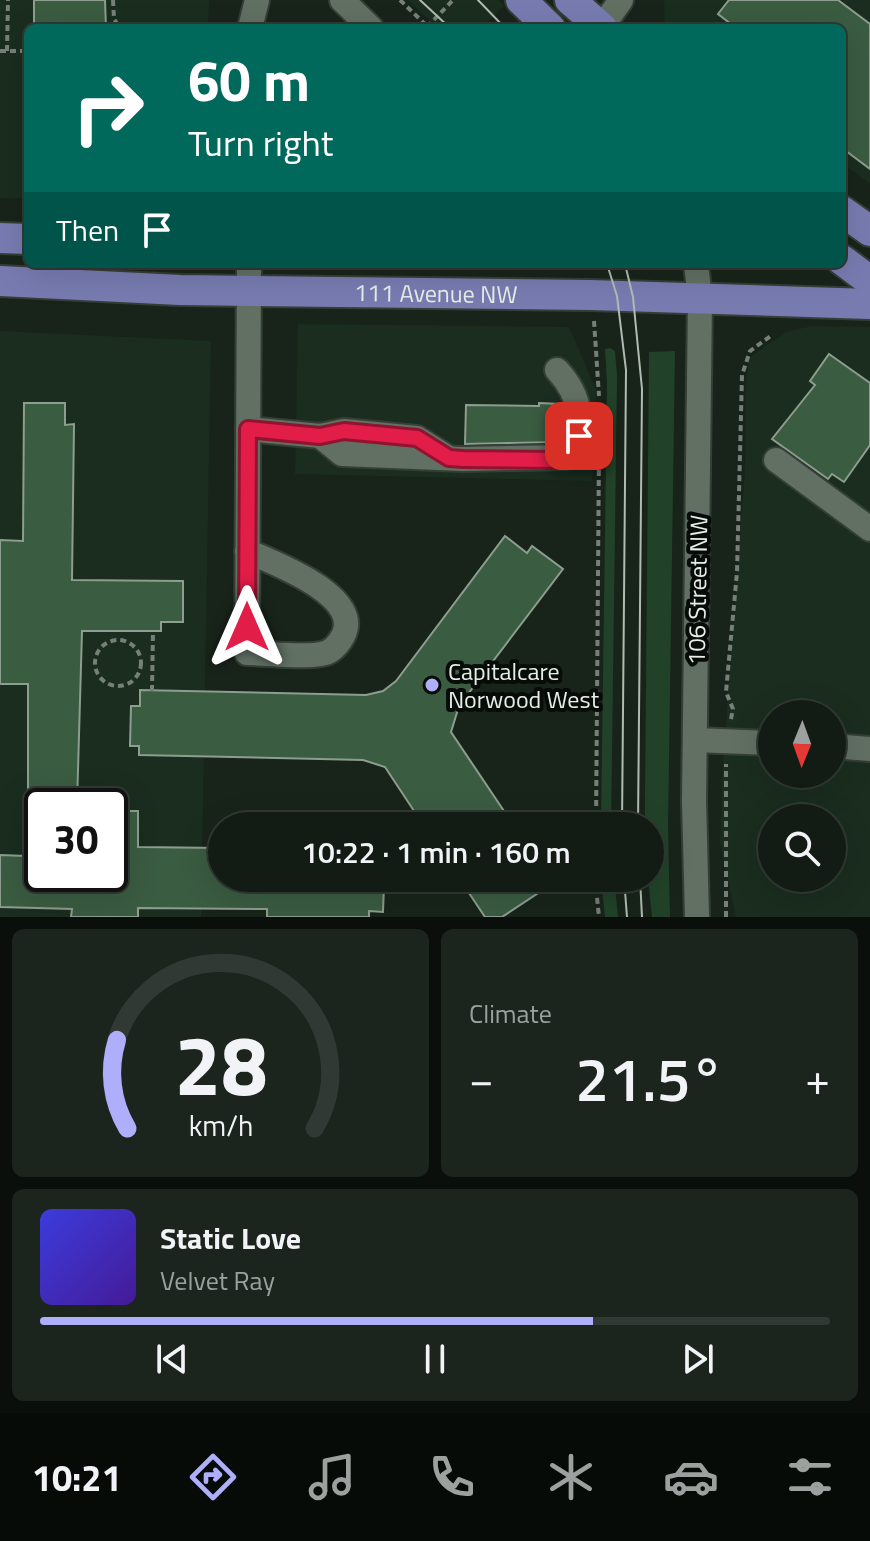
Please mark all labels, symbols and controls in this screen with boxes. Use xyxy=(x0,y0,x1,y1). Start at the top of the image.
text: 60 m xyxy=(188,38,310,123)
icon: right xyxy=(56,56,160,160)
text: Turn right xyxy=(188,115,333,170)
text: Then xyxy=(56,207,119,253)
icon: arrive xyxy=(135,208,179,252)
street label: 111 Avenue NW xyxy=(354,274,518,312)
pin xyxy=(545,402,613,470)
icon: arrive xyxy=(557,414,601,458)
street label: 106 Street NW xyxy=(678,515,716,665)
position arrow xyxy=(205,585,289,669)
place label: Capitalcare Norwood West xyxy=(448,653,600,717)
marker: Capitalcare Norwood West xyxy=(423,676,441,694)
north arrow xyxy=(758,700,846,788)
map controls xyxy=(758,700,846,892)
speed limit sign: 30 xyxy=(24,788,128,892)
button: search xyxy=(758,804,846,892)
text: 10:22 · 1 min · 160 m xyxy=(301,829,571,875)
text: Climate xyxy=(469,994,552,1033)
text: 28 xyxy=(174,1001,267,1127)
text: 21.5° xyxy=(575,1033,724,1124)
text: − xyxy=(469,1045,494,1112)
text: + xyxy=(805,1045,830,1112)
text: km/h xyxy=(188,1104,253,1147)
text: Static Love xyxy=(160,1215,301,1261)
text: Velvet Ray xyxy=(160,1261,275,1300)
icon: previous xyxy=(150,1337,194,1381)
icon: pause xyxy=(413,1337,457,1381)
icon: next xyxy=(676,1337,720,1381)
icon: directions xyxy=(185,1449,241,1505)
icon: music xyxy=(304,1449,360,1505)
icon: phone xyxy=(424,1449,480,1505)
icon: climate xyxy=(543,1449,599,1505)
icon: car xyxy=(663,1449,719,1505)
icon: filters xyxy=(782,1449,838,1505)
text: 10:21 xyxy=(32,1450,122,1505)

